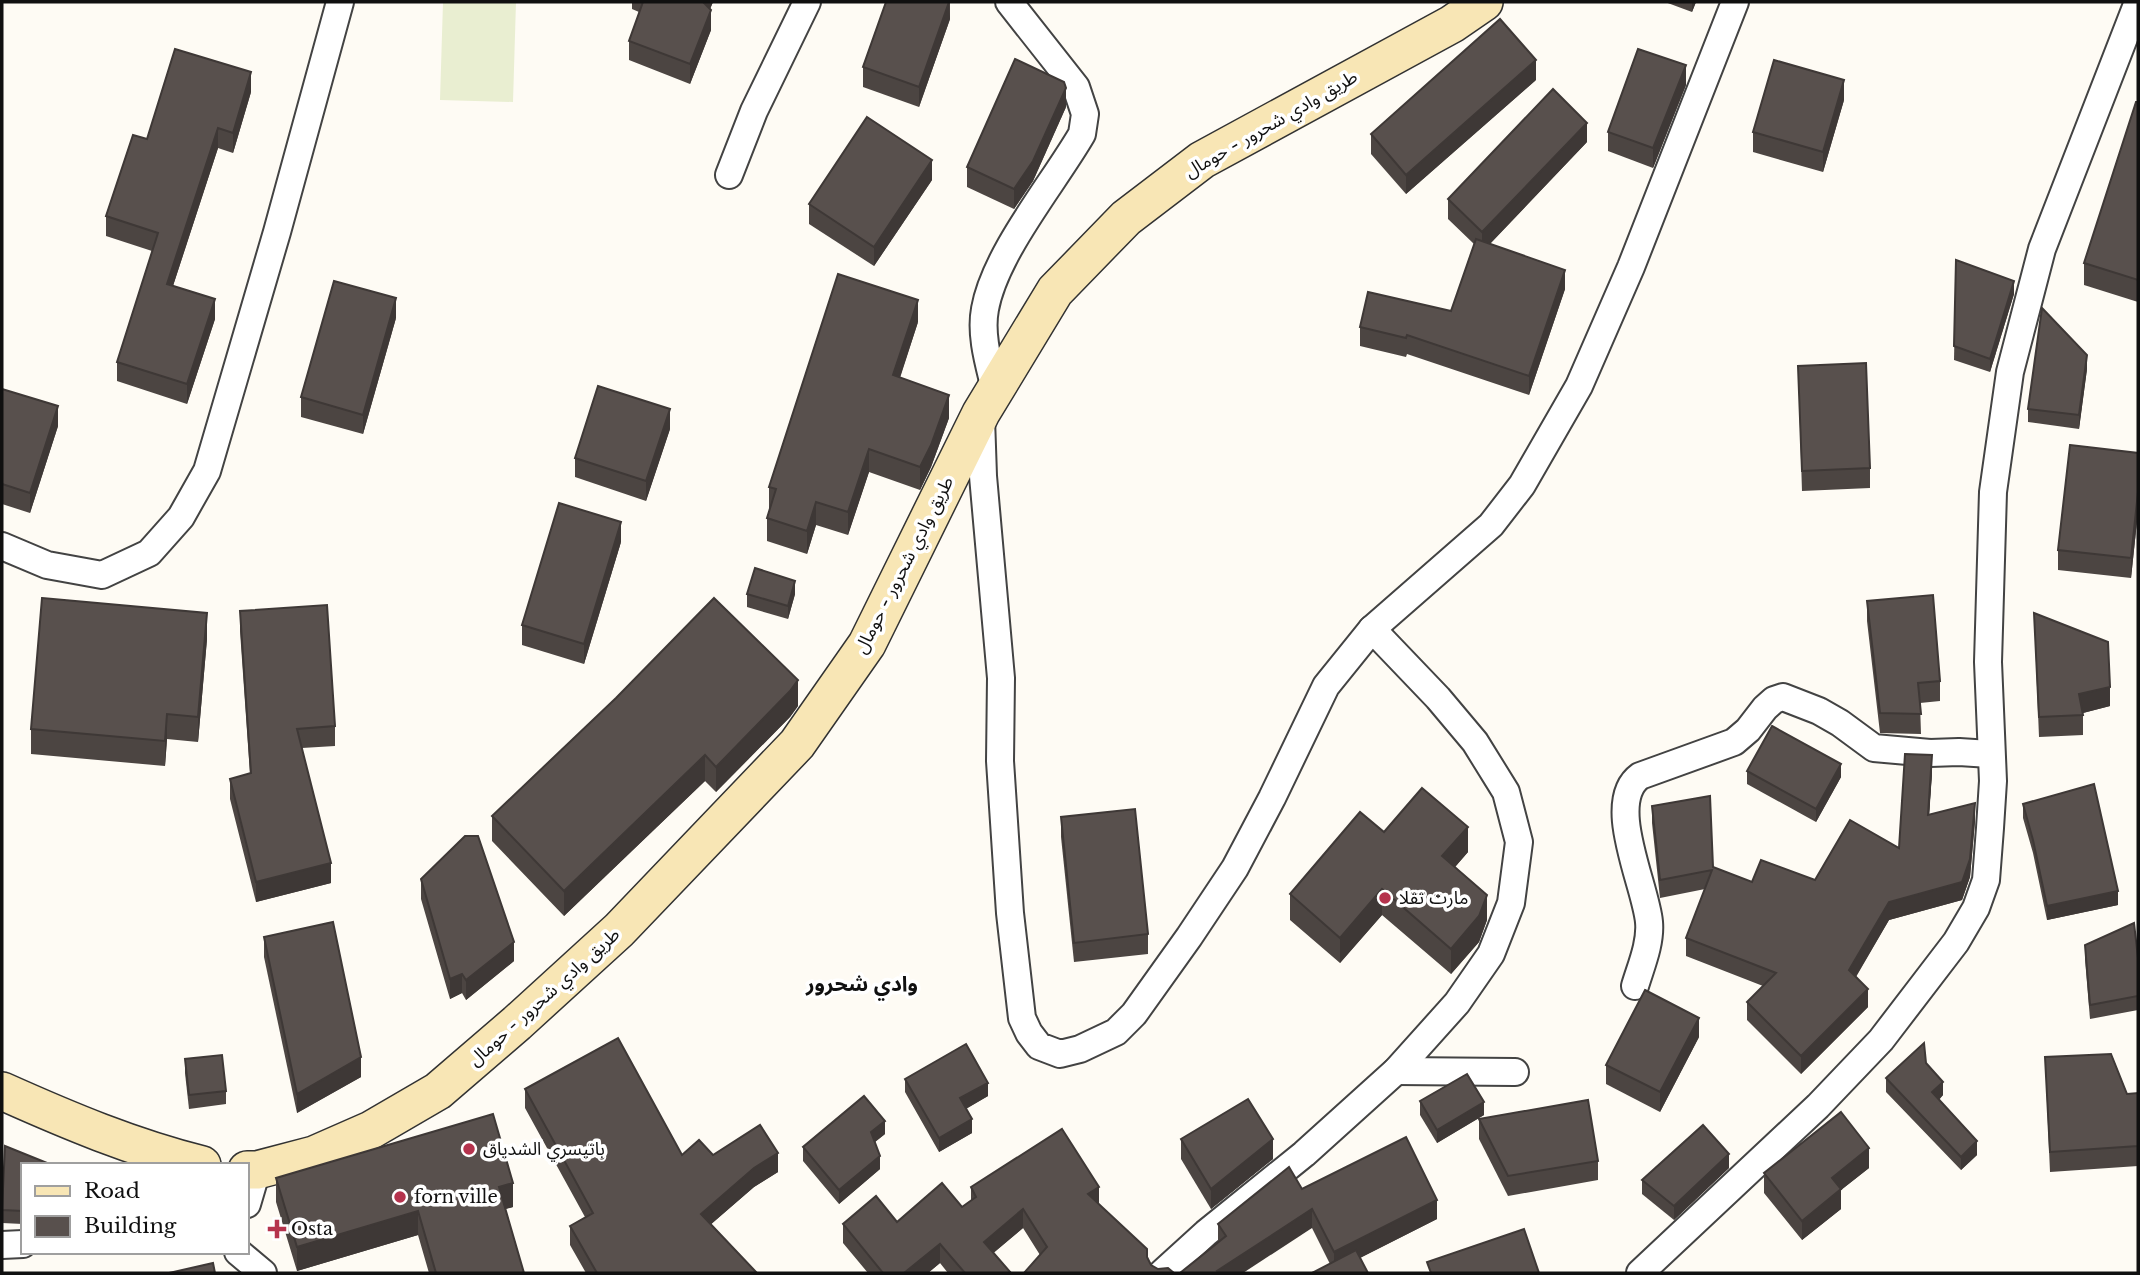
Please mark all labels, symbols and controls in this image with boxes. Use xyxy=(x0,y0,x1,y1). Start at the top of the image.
street label: طريق وادي شحرور - حومال xyxy=(1181,65,1362,184)
street label: طريق وادي شحرور - حومال xyxy=(850,473,960,658)
place label: مارت تقلا xyxy=(1399,887,1468,909)
marker: مارت تقلا xyxy=(1377,890,1393,906)
street label: طريق وادي شحرور - حومال xyxy=(464,923,626,1072)
district label: وادي شحرور xyxy=(805,971,918,1001)
place label: باتيسري الشدياق xyxy=(483,1138,605,1162)
marker: باتيسري الشدياق xyxy=(461,1141,477,1157)
legend xyxy=(21,1163,248,1254)
text: Road xyxy=(84,1178,140,1204)
place label: forn ville xyxy=(414,1186,498,1208)
marker: forn ville xyxy=(392,1189,408,1205)
text: Building xyxy=(84,1213,177,1239)
place label: Osta xyxy=(291,1218,333,1240)
marker: Osta xyxy=(269,1221,285,1237)

